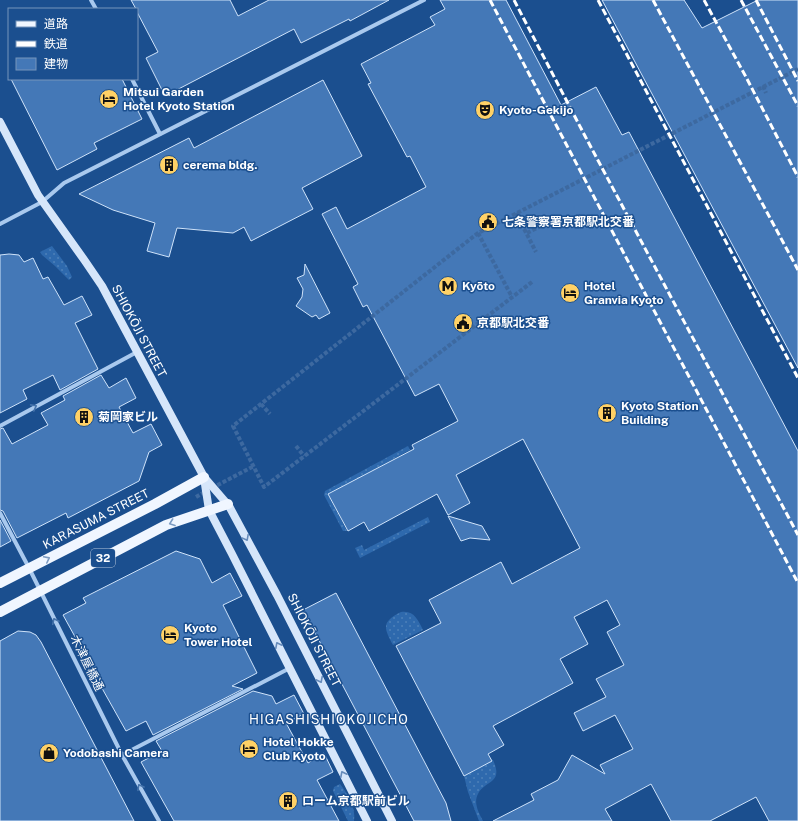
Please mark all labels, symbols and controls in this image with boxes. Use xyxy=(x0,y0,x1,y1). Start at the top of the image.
legend xyxy=(8,8,138,80)
text: 道路 xyxy=(44,17,68,31)
text: 鉄道 xyxy=(44,37,68,51)
text: 建物 xyxy=(44,57,68,71)
place label: Mitsui Garden Hotel Kyoto Station xyxy=(123,85,235,113)
hotel icon: Mitsui Garden Hotel Kyoto Station xyxy=(98,88,120,110)
theatre icon: Kyoto-Gekijo xyxy=(474,99,496,121)
place label: Kyoto-Gekijo xyxy=(499,103,573,117)
building icon: cerema bldg. xyxy=(158,154,180,176)
place label: cerema bldg. xyxy=(183,158,257,172)
public building icon: 七条警察署京都駅北交番 xyxy=(477,211,499,233)
place label: 七条警察署京都駅北交番 xyxy=(502,215,635,229)
metro station icon: Kyōto xyxy=(437,275,459,297)
place label: Kyōto xyxy=(462,279,495,293)
place label: Hotel Granvia Kyoto xyxy=(584,279,664,307)
street label: SHIOKŌJI STREET xyxy=(109,282,169,380)
hotel icon: Hotel Granvia Kyoto xyxy=(559,282,581,304)
public building icon: 京都駅北交番 xyxy=(452,312,474,334)
place label: 京都駅北交番 xyxy=(477,316,550,330)
place label: Kyoto Station Building xyxy=(621,399,699,427)
building icon: Kyoto Station Building xyxy=(596,402,618,424)
one-way arrow xyxy=(30,405,37,412)
building icon: 菊岡家ビル xyxy=(73,406,95,428)
place label: 菊岡家ビル xyxy=(98,410,158,424)
street label: KARASUMA STREET xyxy=(41,486,151,552)
one-way arrow xyxy=(168,518,175,526)
one-way arrow xyxy=(242,534,249,541)
road number: 32 xyxy=(91,549,115,567)
one-way arrow xyxy=(43,556,51,564)
street label: SHIOKŌJI STREET xyxy=(284,591,344,689)
one-way arrow xyxy=(52,618,60,626)
place label: Kyoto Tower Hotel xyxy=(184,621,253,649)
hotel icon: Kyoto Tower Hotel xyxy=(159,624,181,646)
street label: 木津屋橋通 xyxy=(68,633,106,693)
one-way arrow xyxy=(276,642,283,649)
one-way arrow xyxy=(315,675,323,683)
district label: HIGASHISHIOKOJICHO xyxy=(249,712,409,727)
place label: Hotel Hokke Club Kyoto xyxy=(263,735,334,763)
hotel icon: Hotel Hokke Club Kyoto xyxy=(238,738,260,760)
shop icon: Yodobashi Camera xyxy=(38,742,60,764)
place label: Yodobashi Camera xyxy=(63,746,169,760)
one-way arrow xyxy=(340,770,348,778)
one-way arrow xyxy=(137,784,144,791)
building icon: ローム京都駅前ビル xyxy=(277,790,299,812)
place label: ローム京都駅前ビル xyxy=(302,794,410,808)

